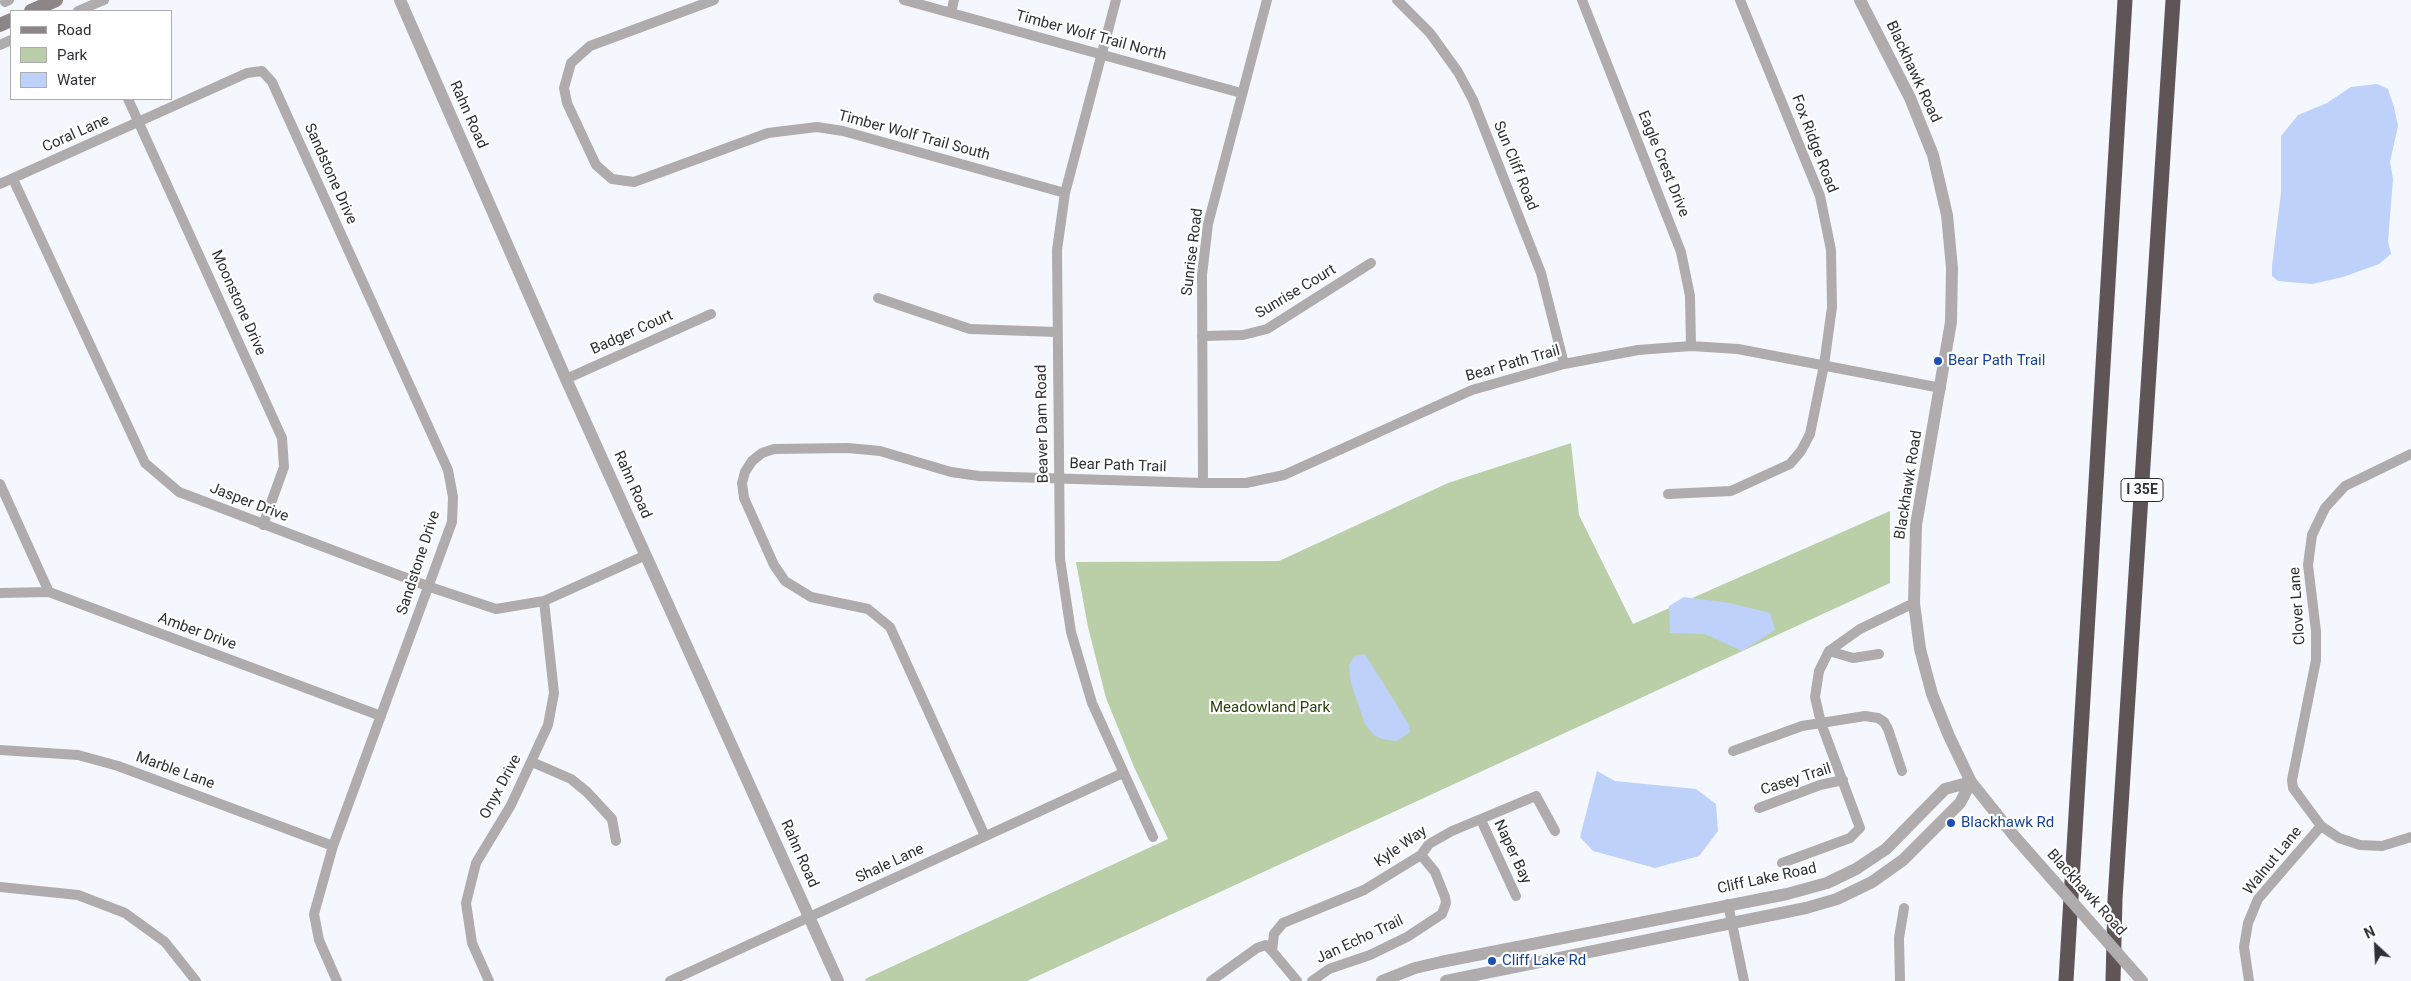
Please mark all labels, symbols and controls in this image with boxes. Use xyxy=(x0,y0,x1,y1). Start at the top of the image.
street label: Timber Wolf Trail North xyxy=(1014,7,1168,65)
legend xyxy=(10,10,172,100)
street label: Blackhawk Road xyxy=(1882,18,1944,126)
text: Road xyxy=(57,21,91,39)
text: Park xyxy=(57,46,87,64)
text: Water xyxy=(57,71,96,89)
street label: Rahn Road xyxy=(445,78,491,152)
street label: Fox Ridge Road xyxy=(1787,92,1841,196)
street label: Timber Wolf Trail South xyxy=(836,107,992,165)
street label: Eagle Crest Drive xyxy=(1633,108,1693,220)
street label: Coral Lane xyxy=(40,111,112,157)
street label: Sun Cliff Road xyxy=(1489,119,1541,213)
street label: Sandstone Drive xyxy=(300,121,360,227)
street label: Sunrise Road xyxy=(1179,207,1207,297)
street label: Moonstone Drive xyxy=(207,248,269,358)
street label: Sunrise Court xyxy=(1253,261,1339,323)
street label: Badger Court xyxy=(588,307,676,359)
street label: Bear Path Trail xyxy=(1464,342,1562,386)
place label: Bear Path Trail xyxy=(1948,352,2045,370)
marker: Bear Path Trail xyxy=(1932,355,1944,367)
street label: Beaver Dam Road xyxy=(1033,365,1053,483)
street label: Blackhawk Road xyxy=(1892,429,1926,541)
street label: Rahn Road xyxy=(609,448,655,522)
street label: Bear Path Trail xyxy=(1069,455,1167,477)
road number: I 35E xyxy=(2121,478,2163,502)
street label: Jasper Drive xyxy=(207,480,291,526)
street label: Sandstone Drive xyxy=(394,509,444,617)
street label: Clover Lane xyxy=(2286,566,2310,646)
street label: Amber Drive xyxy=(155,610,239,654)
park label: Meadowland Park xyxy=(1210,699,1330,717)
street label: Marble Lane xyxy=(133,748,217,794)
street label: Onyx Drive xyxy=(476,752,526,822)
street label: Casey Trail xyxy=(1759,760,1833,800)
place label: Blackhawk Rd xyxy=(1961,814,2054,832)
street label: Rahn Road xyxy=(776,817,822,891)
street label: Naper Bay xyxy=(1489,817,1535,887)
marker: Blackhawk Rd xyxy=(1945,817,1957,829)
street label: Kyle Way xyxy=(1371,822,1431,872)
street label: Walnut Lane xyxy=(2240,823,2306,899)
street label: Shale Lane xyxy=(853,840,927,888)
street label: Blackhawk Road xyxy=(2042,846,2130,940)
street label: Cliff Lake Road xyxy=(1716,860,1818,898)
street label: Jan Echo Trail xyxy=(1314,912,1406,968)
north arrow xyxy=(2351,921,2401,971)
text: N xyxy=(2362,923,2378,942)
place label: Cliff Lake Rd xyxy=(1502,952,1586,970)
marker: Cliff Lake Rd xyxy=(1486,955,1498,967)

